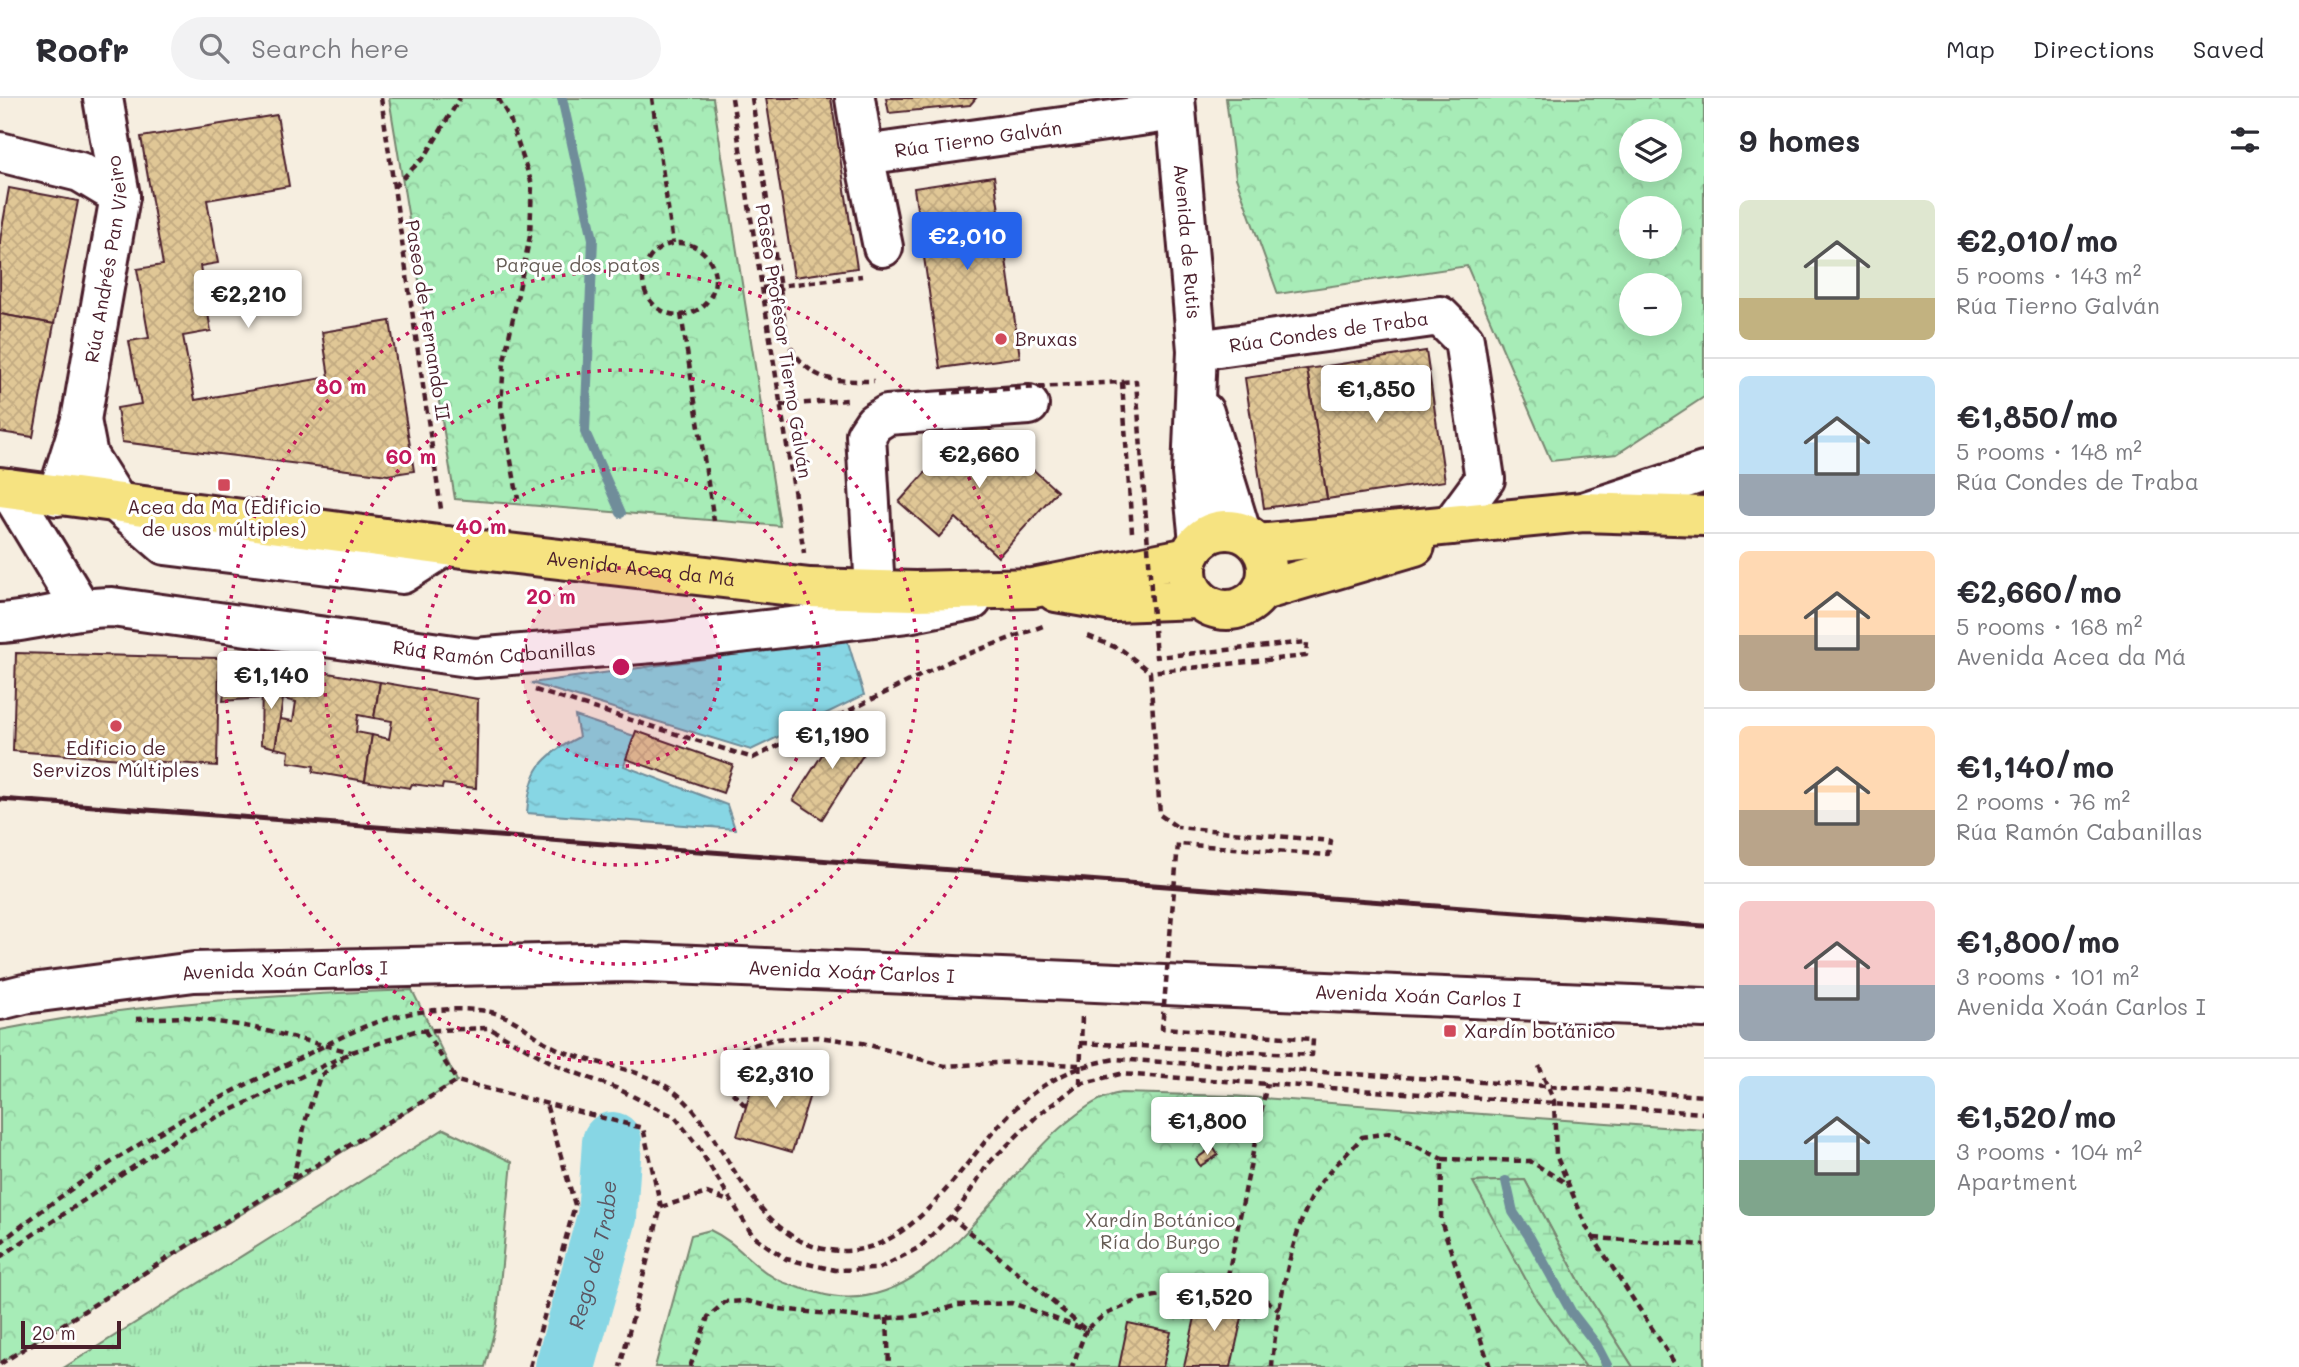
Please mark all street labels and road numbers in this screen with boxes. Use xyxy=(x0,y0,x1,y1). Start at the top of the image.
street label: Rúa Tierno Galván xyxy=(893,114,1063,163)
street label: Rúa Andrés Pan Vieiro xyxy=(78,154,132,365)
street label: Avenida de Rutis xyxy=(1169,163,1207,320)
street label: Paseo Profesor Tierno Galván xyxy=(750,202,819,480)
street label: Paseo de Fernando II xyxy=(400,218,457,422)
street label: Rúa Condes de Traba xyxy=(1227,305,1430,357)
street label: Avenida Acea da Má xyxy=(545,545,737,591)
street label: Rúa Ramón Cabanillas xyxy=(391,634,597,670)
street label: Avenida Xoán Carlos I xyxy=(748,954,955,988)
street label: Avenida Xoán Carlos I xyxy=(180,955,388,985)
street label: Avenida Xoán Carlos I xyxy=(1314,978,1522,1012)

